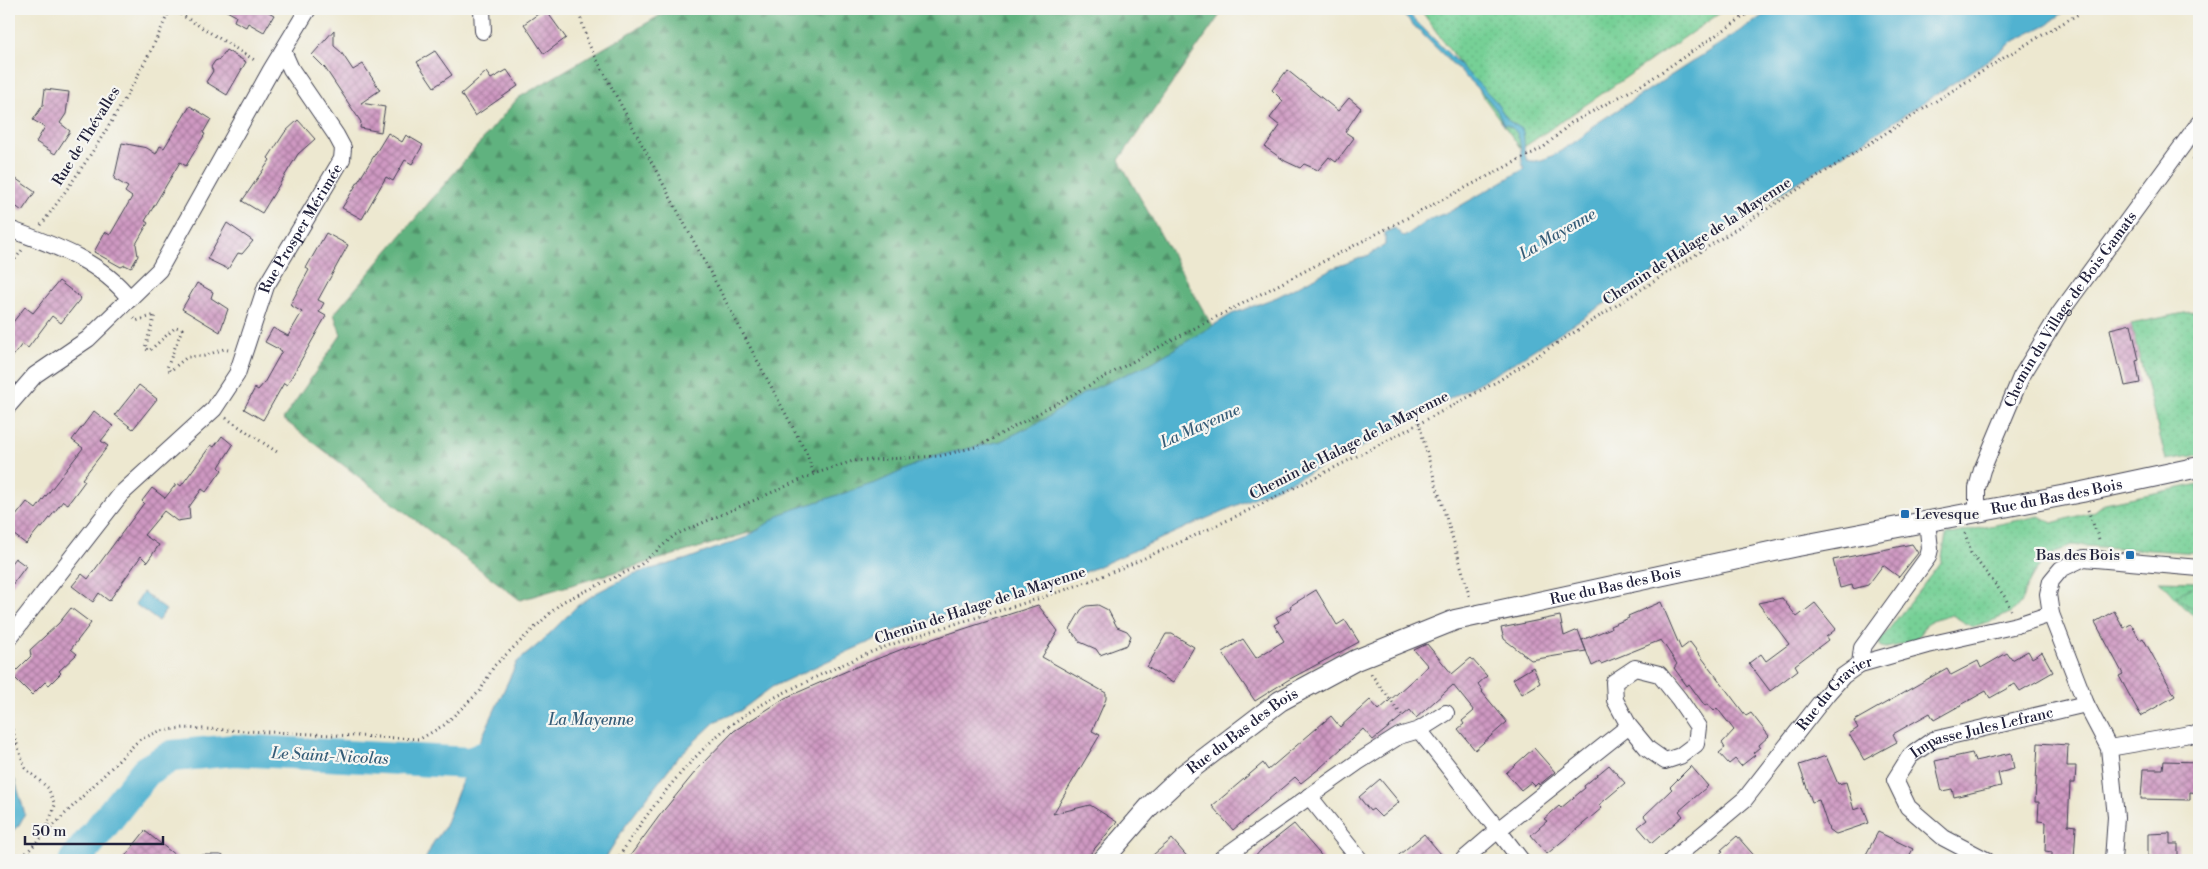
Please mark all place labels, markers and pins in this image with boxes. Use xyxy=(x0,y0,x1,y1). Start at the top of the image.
place label: Levesque xyxy=(1915,505,1979,524)
marker: Levesque xyxy=(1899,508,1911,520)
place label: Bas des Bois xyxy=(2035,546,2120,565)
marker: Bas des Bois xyxy=(2124,549,2136,561)

